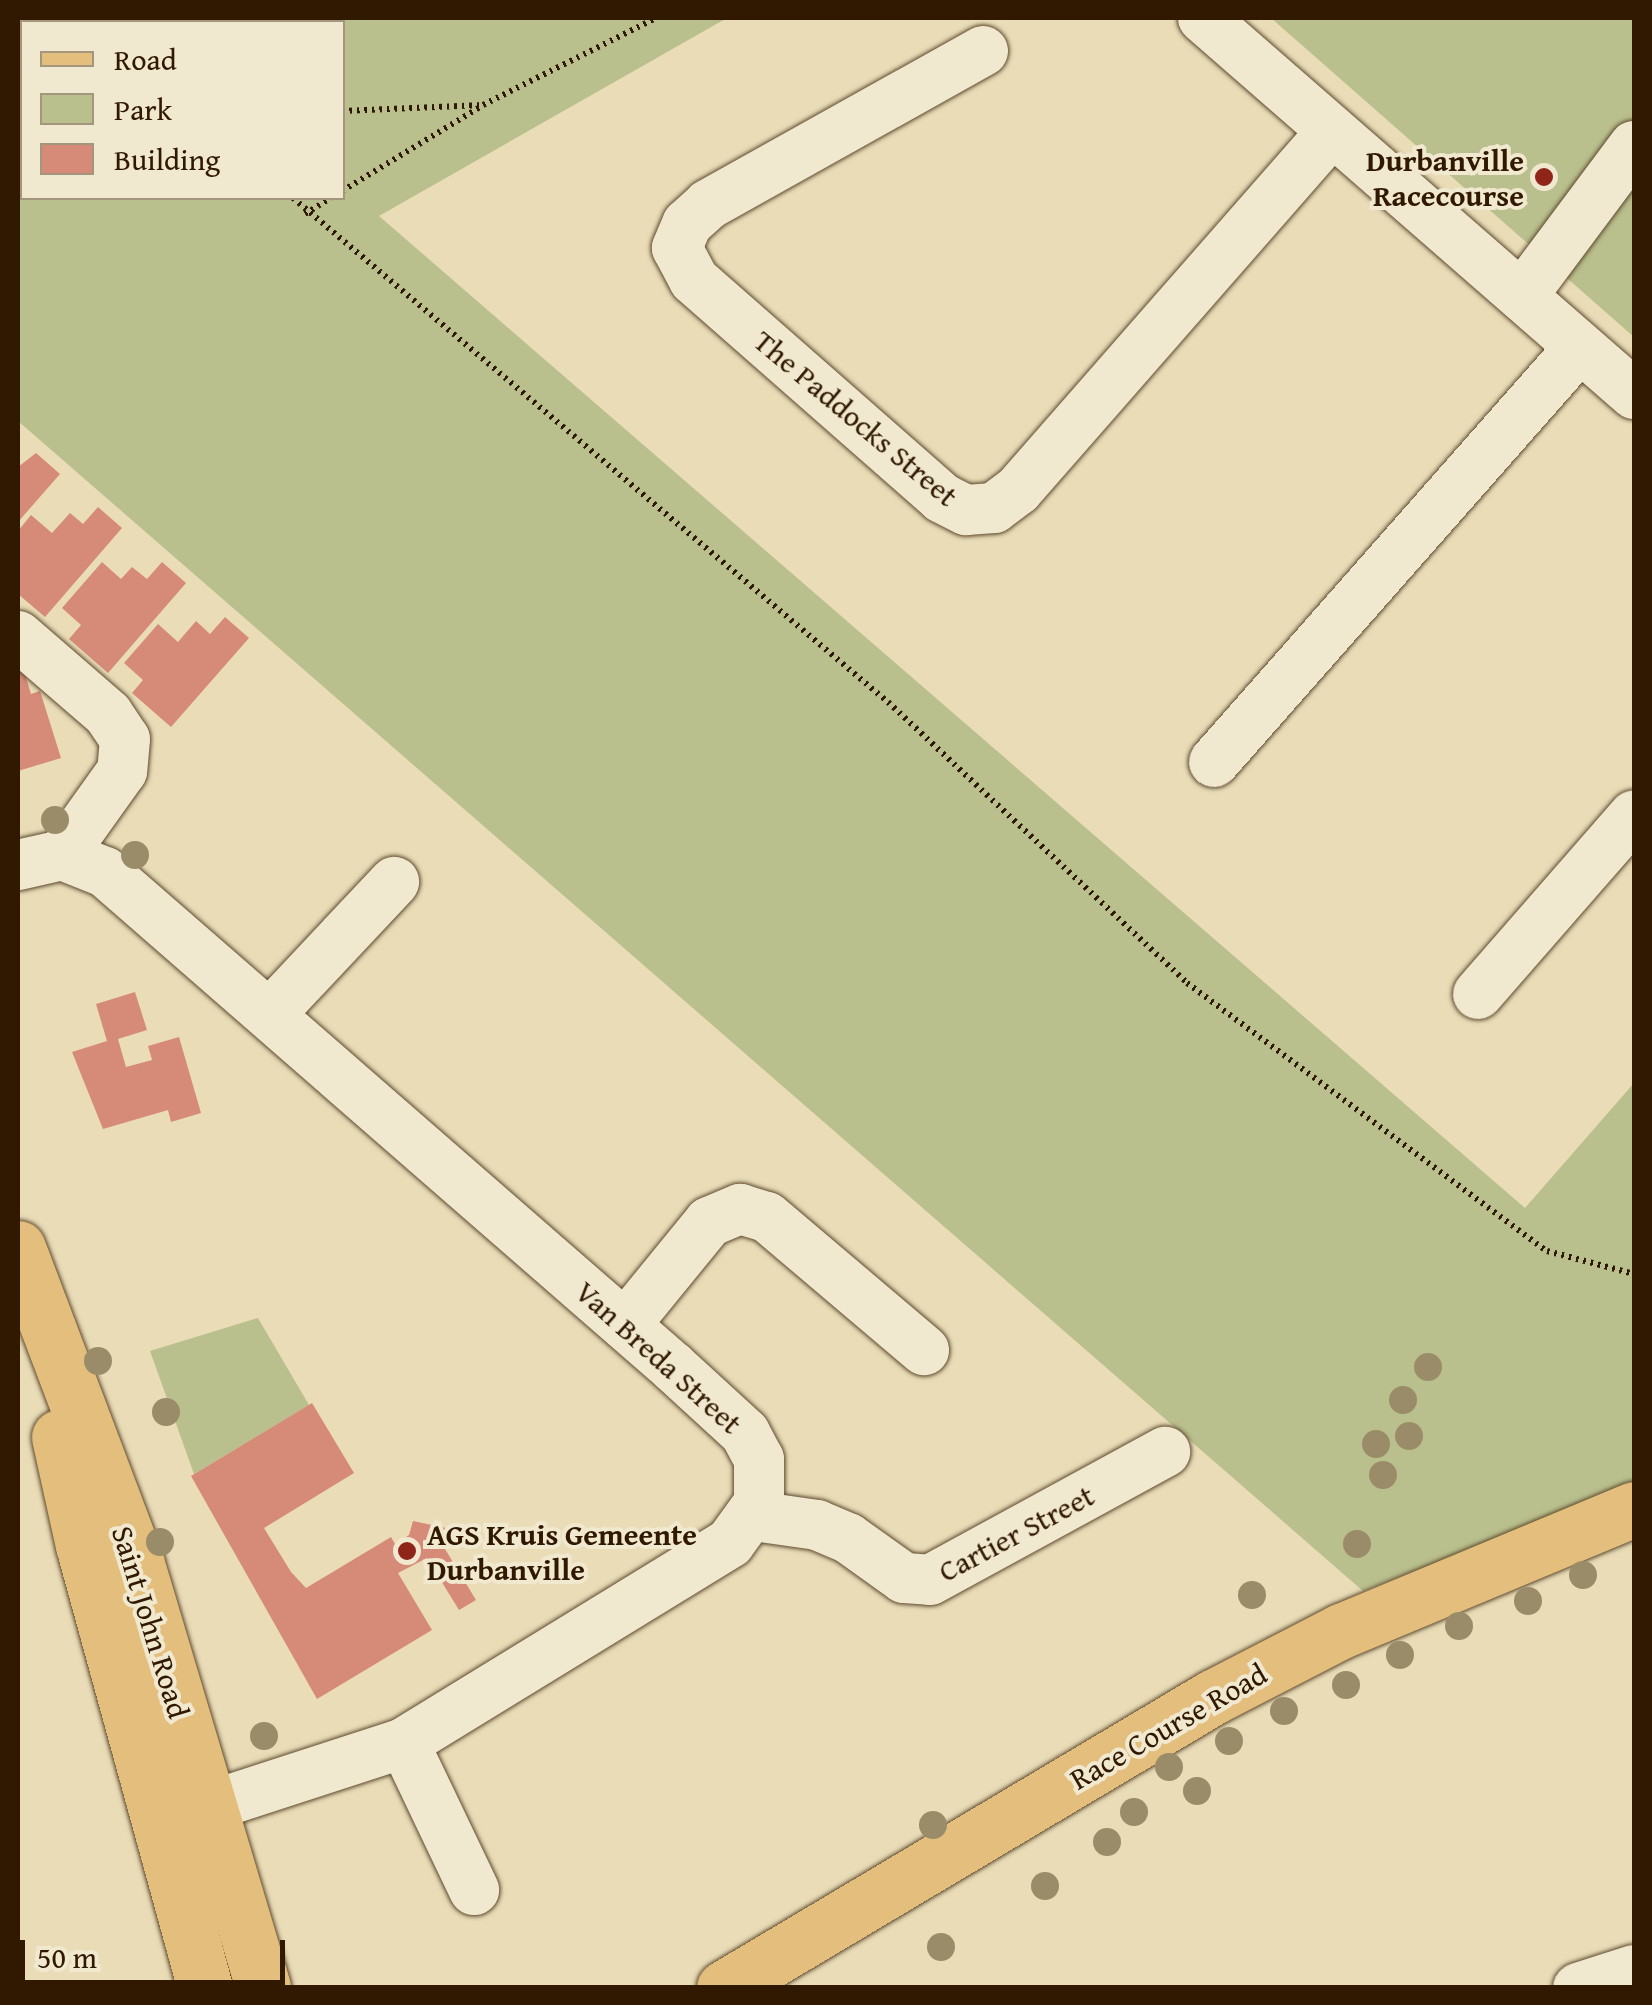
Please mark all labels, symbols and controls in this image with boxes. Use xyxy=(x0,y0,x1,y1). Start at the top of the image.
legend xyxy=(20,20,345,200)
text: Road xyxy=(114,37,177,81)
text: Park xyxy=(114,87,172,131)
text: Building xyxy=(114,137,220,181)
place label: Durbanville Racecourse xyxy=(1366,142,1524,212)
marker: Durbanville Racecourse xyxy=(1533,166,1555,188)
street label: The Paddocks Street xyxy=(747,322,965,514)
street label: Van Breda Street xyxy=(568,1273,750,1441)
street label: Cartier Street xyxy=(932,1477,1100,1589)
place label: AGS Kruis Gemeente Durbanville xyxy=(427,1516,697,1586)
street label: Saint John Road xyxy=(105,1522,197,1722)
marker: AGS Kruis Gemeente Durbanville xyxy=(396,1540,418,1562)
street label: Race Course Road xyxy=(1063,1655,1273,1797)
scale bar xyxy=(25,1920,290,1982)
text: 50 m xyxy=(37,1935,97,1979)

